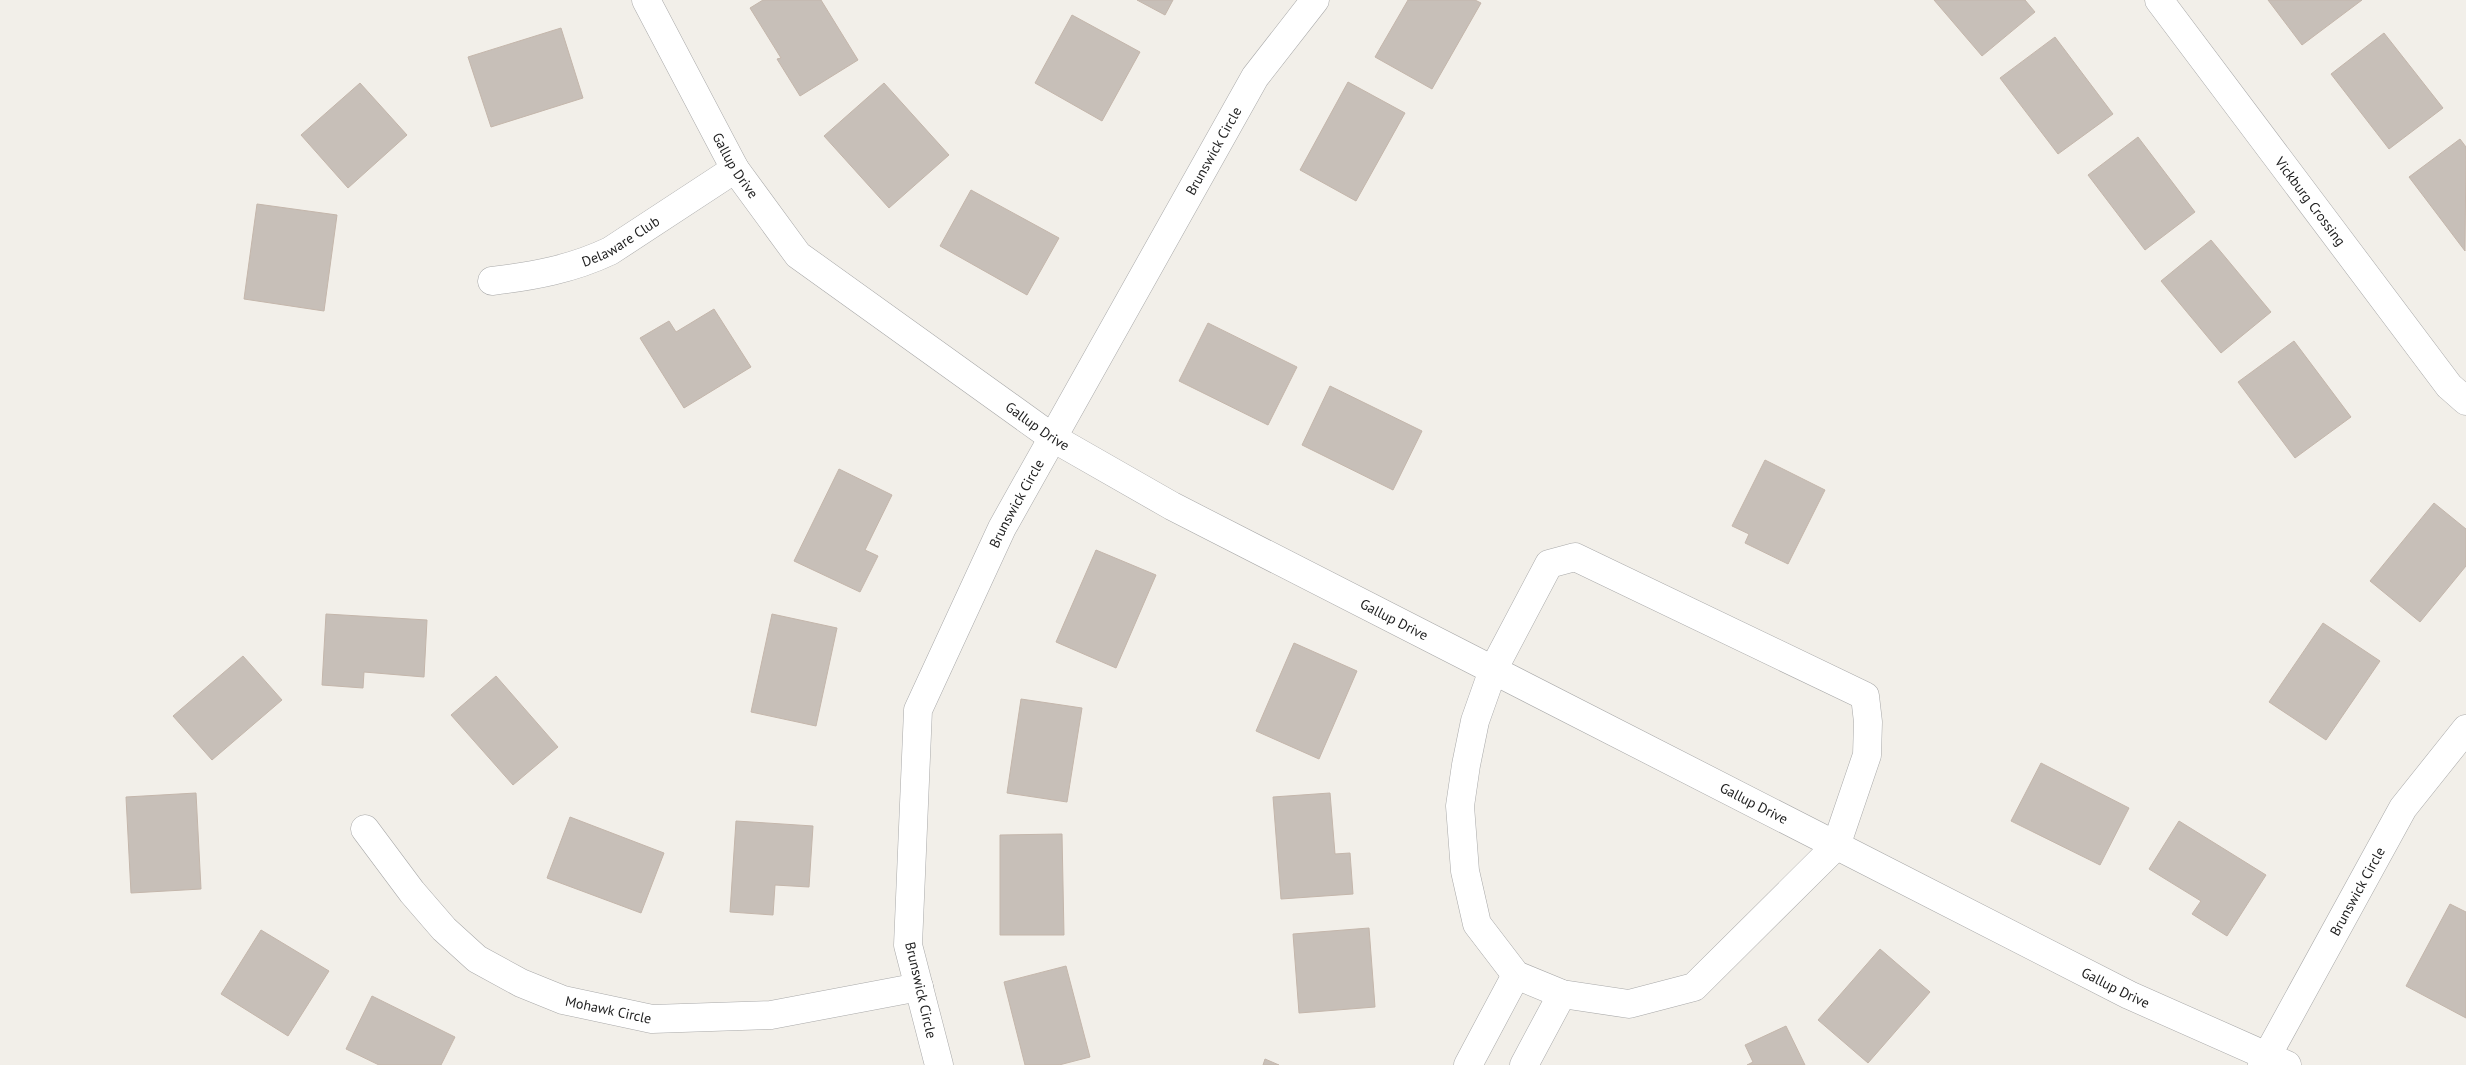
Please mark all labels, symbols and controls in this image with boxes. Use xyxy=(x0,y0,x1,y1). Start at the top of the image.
street label: Brunswick Circle xyxy=(1182,103,1246,198)
street label: Gallup Drive xyxy=(708,129,762,202)
street label: Vickburg Crossing xyxy=(2271,153,2350,250)
street label: Delaware Club xyxy=(579,212,663,271)
street label: Gallup Drive xyxy=(1002,398,1073,455)
street label: Brunswick Circle xyxy=(985,456,1048,551)
street label: Gallup Drive xyxy=(1357,595,1431,644)
street label: Gallup Drive xyxy=(1717,778,1791,828)
street label: Brunswick Circle xyxy=(2326,844,2389,939)
street label: Brunswick Circle xyxy=(901,940,941,1040)
street label: Gallup Drive xyxy=(2078,963,2153,1012)
street label: Mohawk Circle xyxy=(564,992,653,1028)

